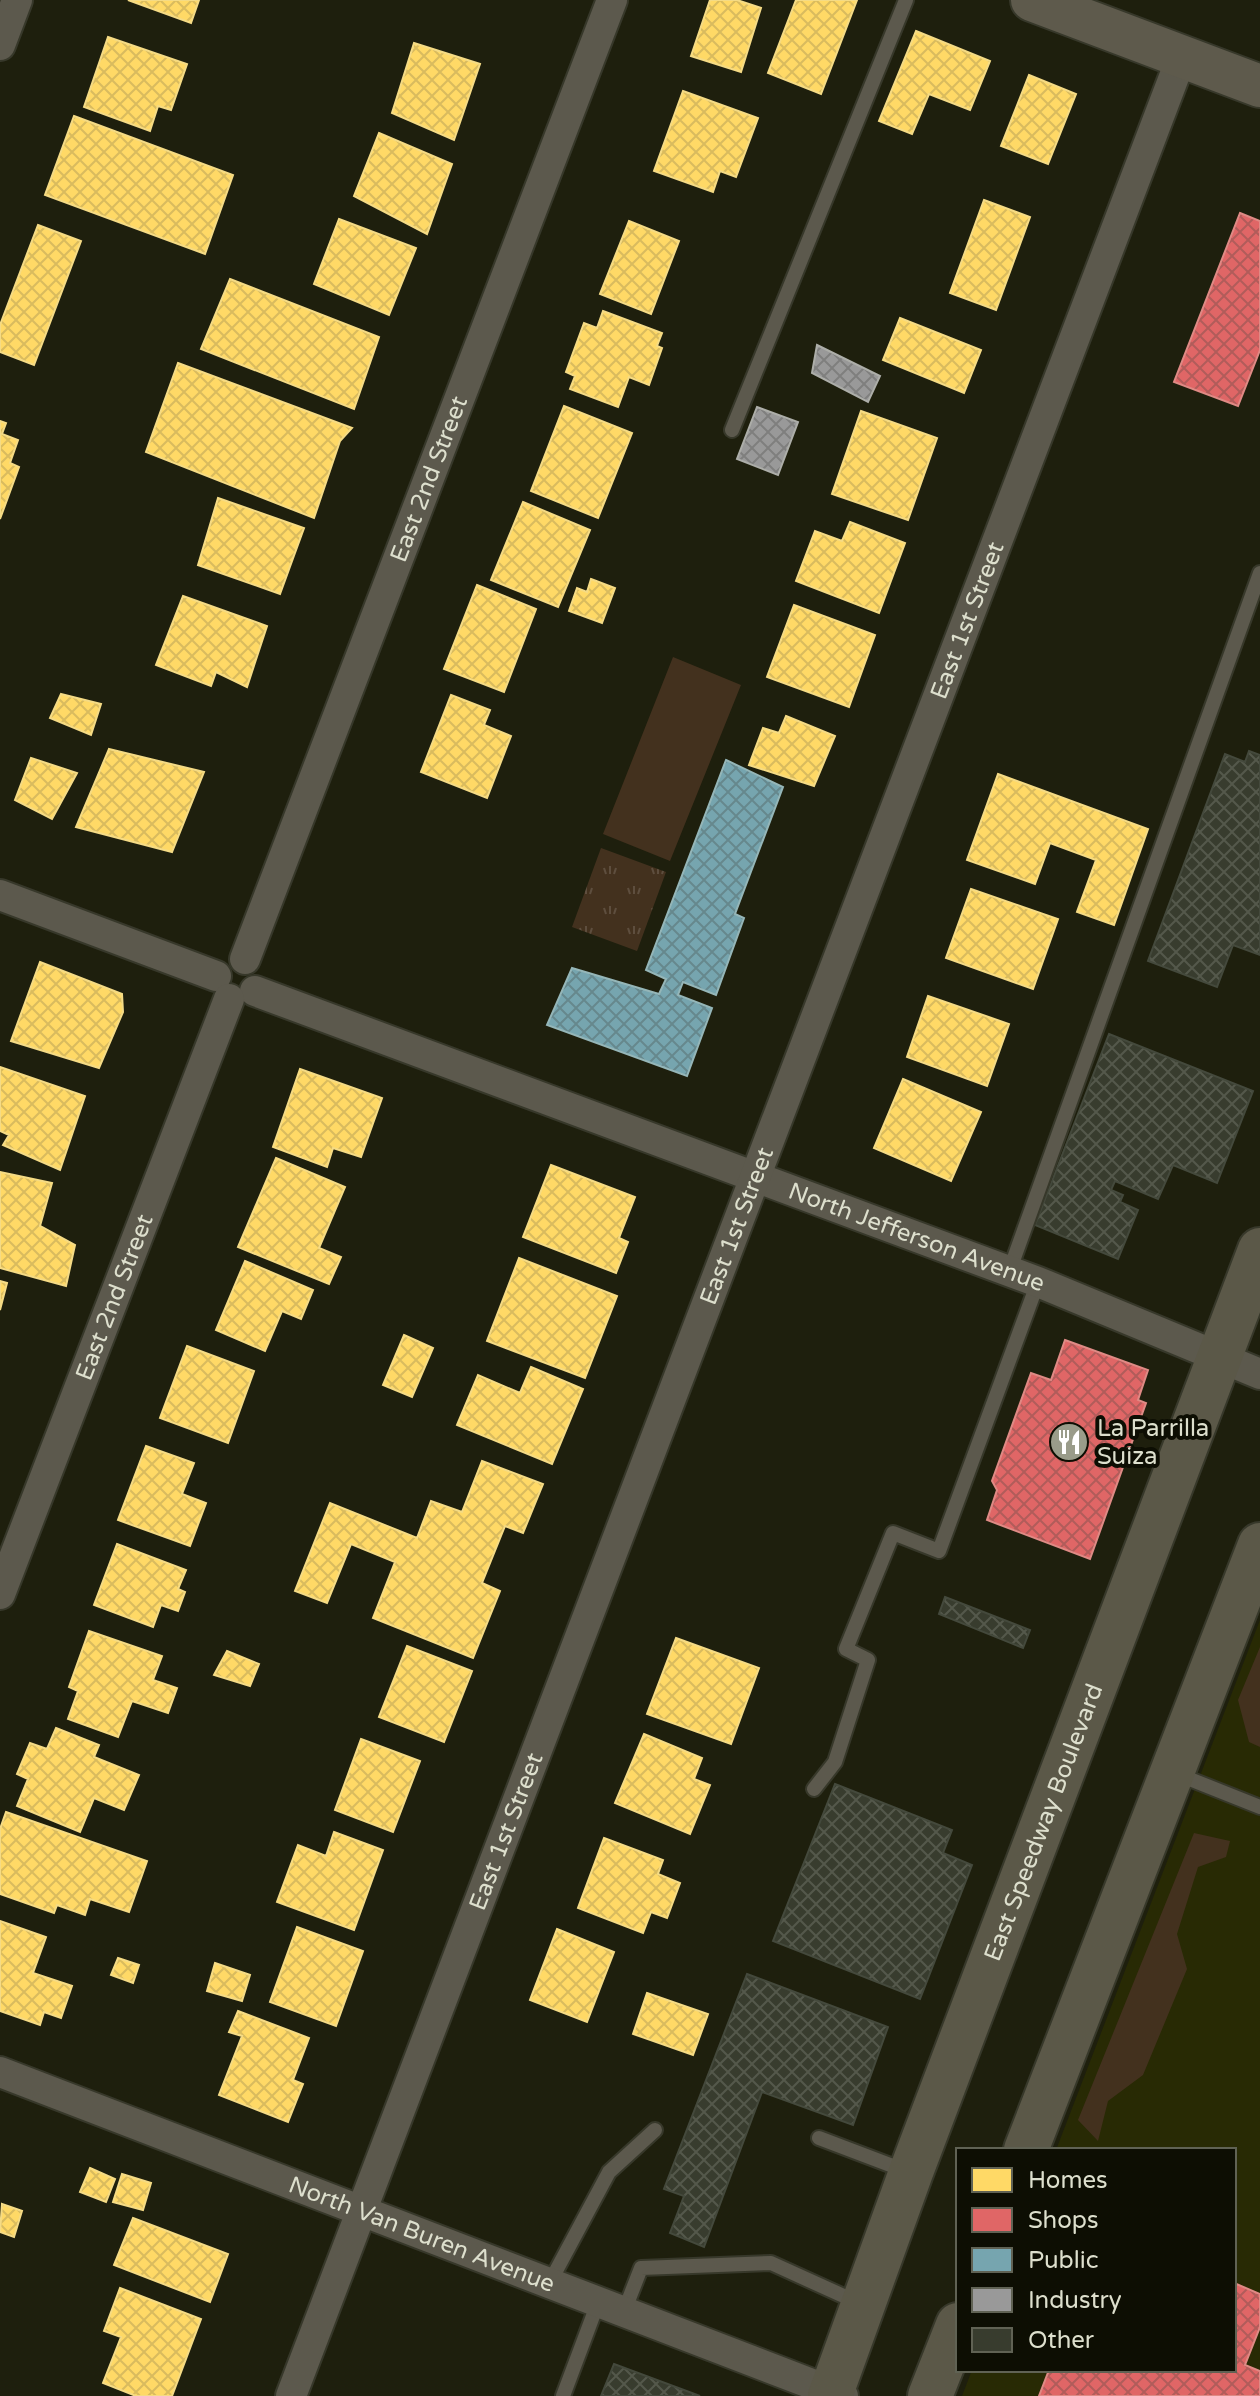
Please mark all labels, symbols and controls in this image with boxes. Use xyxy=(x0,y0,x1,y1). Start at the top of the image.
street label: East 2nd Street xyxy=(384,392,474,566)
street label: East 1st Street xyxy=(924,538,1011,703)
street label: East 1st Street xyxy=(694,1143,780,1309)
street label: North Jefferson Avenue xyxy=(784,1177,1049,1298)
street label: East 2nd Street xyxy=(70,1210,160,1384)
place label: La Parrilla Suiza xyxy=(1097,1414,1209,1471)
restaurant icon: La Parrilla Suiza xyxy=(1048,1421,1090,1463)
street label: East Speedway Boulevard xyxy=(978,1680,1109,1965)
street label: East 1st Street xyxy=(463,1749,550,1914)
legend xyxy=(956,2148,1236,2372)
text: Homes xyxy=(1028,2166,1108,2195)
street label: North Van Buren Avenue xyxy=(285,2170,559,2299)
text: Shops xyxy=(1028,2206,1098,2235)
text: Public xyxy=(1028,2246,1098,2275)
text: Industry xyxy=(1028,2286,1122,2315)
text: Other xyxy=(1028,2326,1095,2355)

